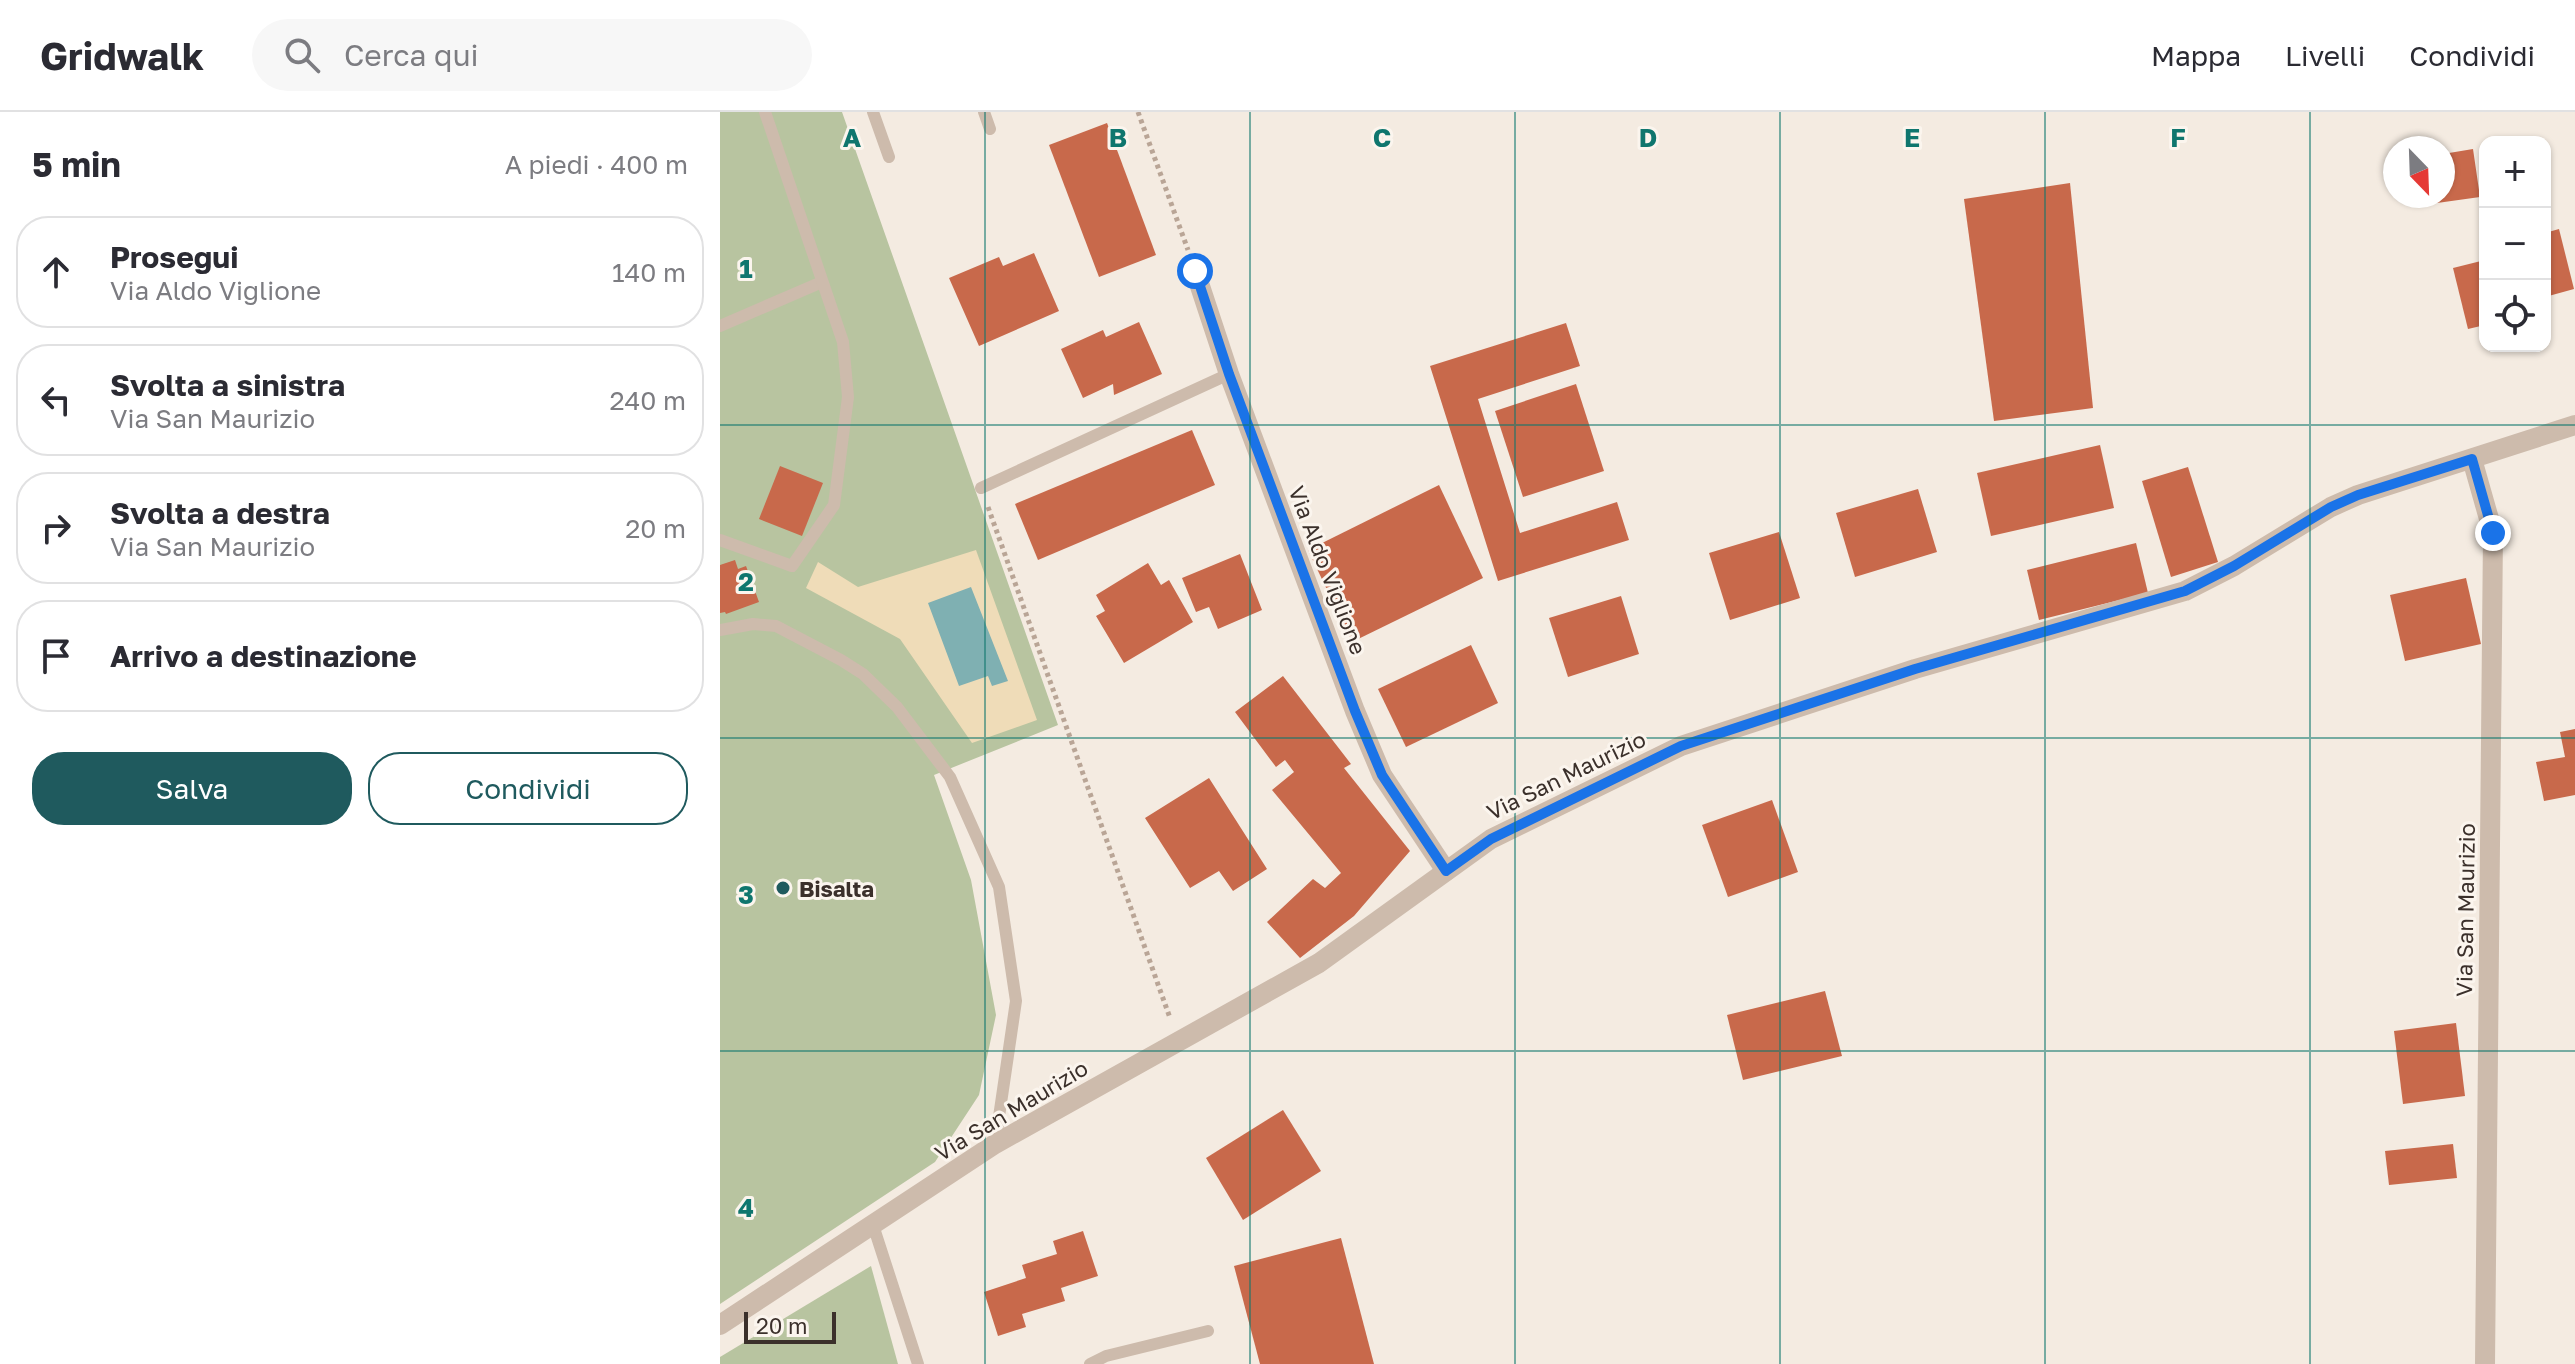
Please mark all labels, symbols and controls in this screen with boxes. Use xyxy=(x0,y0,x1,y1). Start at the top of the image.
search box xyxy=(252,19,812,91)
text: Gridwalk xyxy=(40,33,204,78)
icon: search xyxy=(280,33,324,77)
text: Cerca qui xyxy=(344,37,479,73)
text: Mappa xyxy=(2151,39,2241,72)
text: Livelli xyxy=(2285,39,2365,72)
text: Condividi xyxy=(2409,39,2535,72)
text: A xyxy=(843,122,862,153)
text: B xyxy=(1109,122,1127,153)
text: C xyxy=(1373,122,1391,153)
text: D xyxy=(1639,122,1657,153)
text: E xyxy=(1904,122,1920,153)
text: F xyxy=(2170,122,2186,153)
north arrow xyxy=(2383,136,2455,208)
map controls xyxy=(2479,136,2551,352)
button: + xyxy=(2479,136,2551,208)
text: 5 min xyxy=(32,144,121,184)
text: A piedi · 400 m xyxy=(505,149,688,180)
button: − xyxy=(2479,208,2551,280)
text: Prosegui xyxy=(110,239,238,275)
icon: ahead xyxy=(34,250,78,294)
text: 1 xyxy=(739,253,753,284)
route start xyxy=(1177,253,1213,289)
text: 140 m xyxy=(612,257,686,288)
text: Via Aldo Viglione xyxy=(110,275,321,306)
button: locate xyxy=(2479,280,2551,352)
text: Svolta a sinistra xyxy=(110,367,345,403)
icon: left xyxy=(34,378,78,422)
text: 240 m xyxy=(609,385,686,416)
text: Via San Maurizio xyxy=(110,403,315,434)
street label: Via Aldo Viglione xyxy=(1283,482,1373,658)
text: Svolta a destra xyxy=(110,495,330,531)
icon: right xyxy=(34,506,78,550)
text: 20 m xyxy=(625,513,686,544)
route end xyxy=(2475,515,2511,551)
text: Via San Maurizio xyxy=(110,531,315,562)
text: 2 xyxy=(738,566,754,597)
icon: arrive xyxy=(34,634,78,678)
text: Arrivo a destinazione xyxy=(110,638,417,674)
street label: Via San Maurizio xyxy=(1482,725,1650,825)
button: Salva xyxy=(32,752,352,825)
button: Condividi xyxy=(368,752,688,825)
street label: Via San Maurizio xyxy=(2450,823,2480,997)
place label: Bisalta xyxy=(799,875,874,902)
text: 3 xyxy=(738,879,754,910)
marker: Bisalta xyxy=(774,879,792,897)
street label: Via San Maurizio xyxy=(930,1054,1092,1166)
text: 4 xyxy=(738,1192,754,1223)
scale bar xyxy=(744,1308,836,1344)
text: 20 m xyxy=(756,1312,807,1339)

